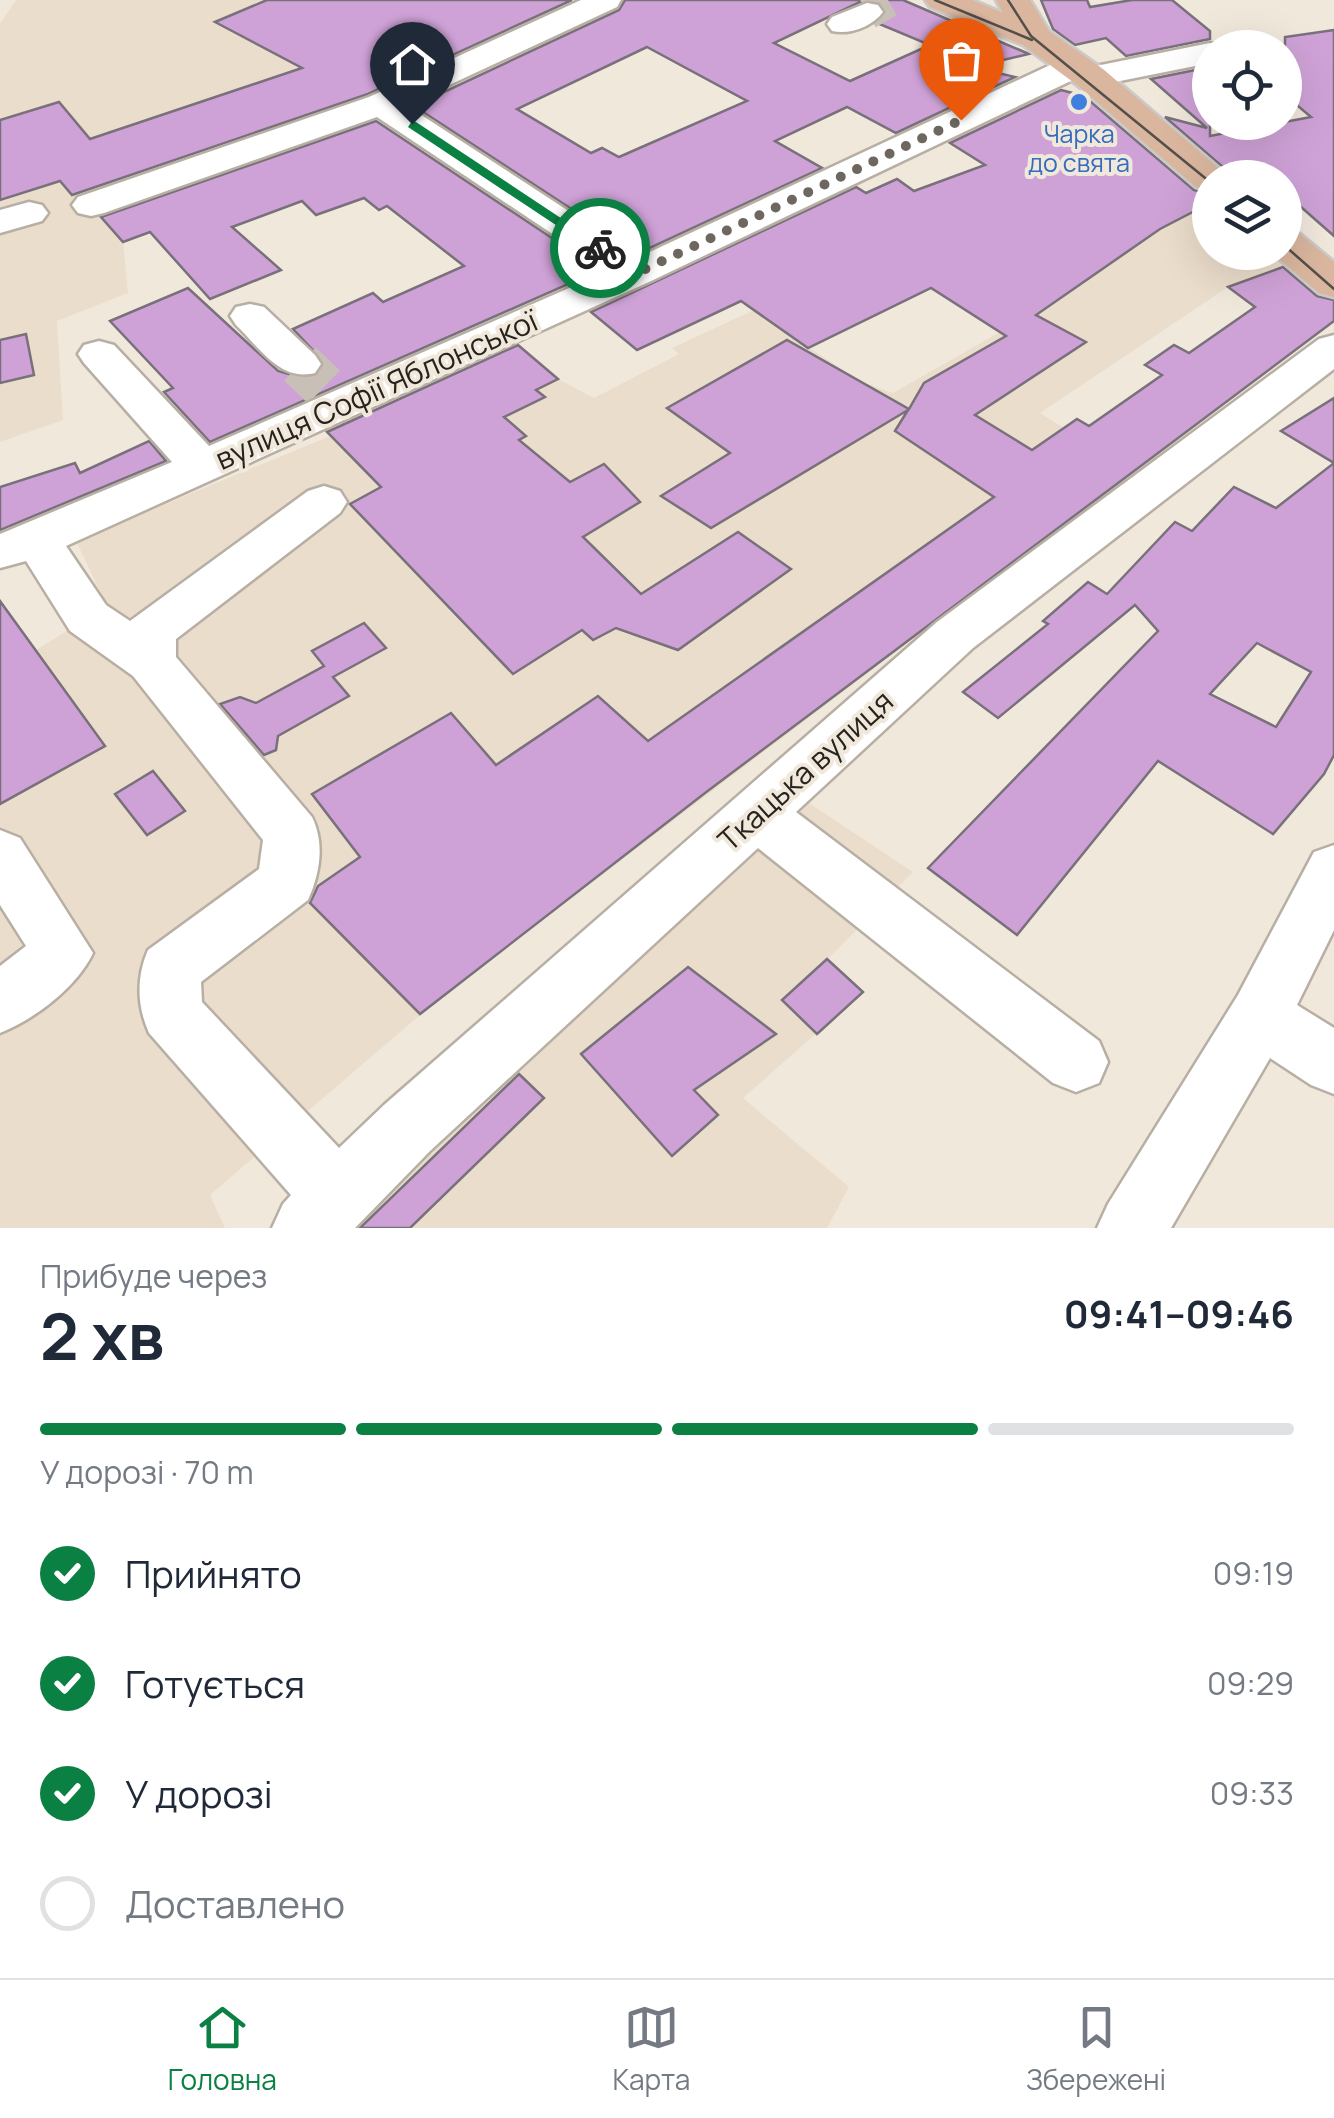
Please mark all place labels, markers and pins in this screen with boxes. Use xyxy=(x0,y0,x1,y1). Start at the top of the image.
pin xyxy=(919,18,1004,121)
pin xyxy=(370,22,455,125)
marker: Чарка до свята xyxy=(1068,91,1090,113)
place label: Чарка до свята xyxy=(1028,116,1130,180)

